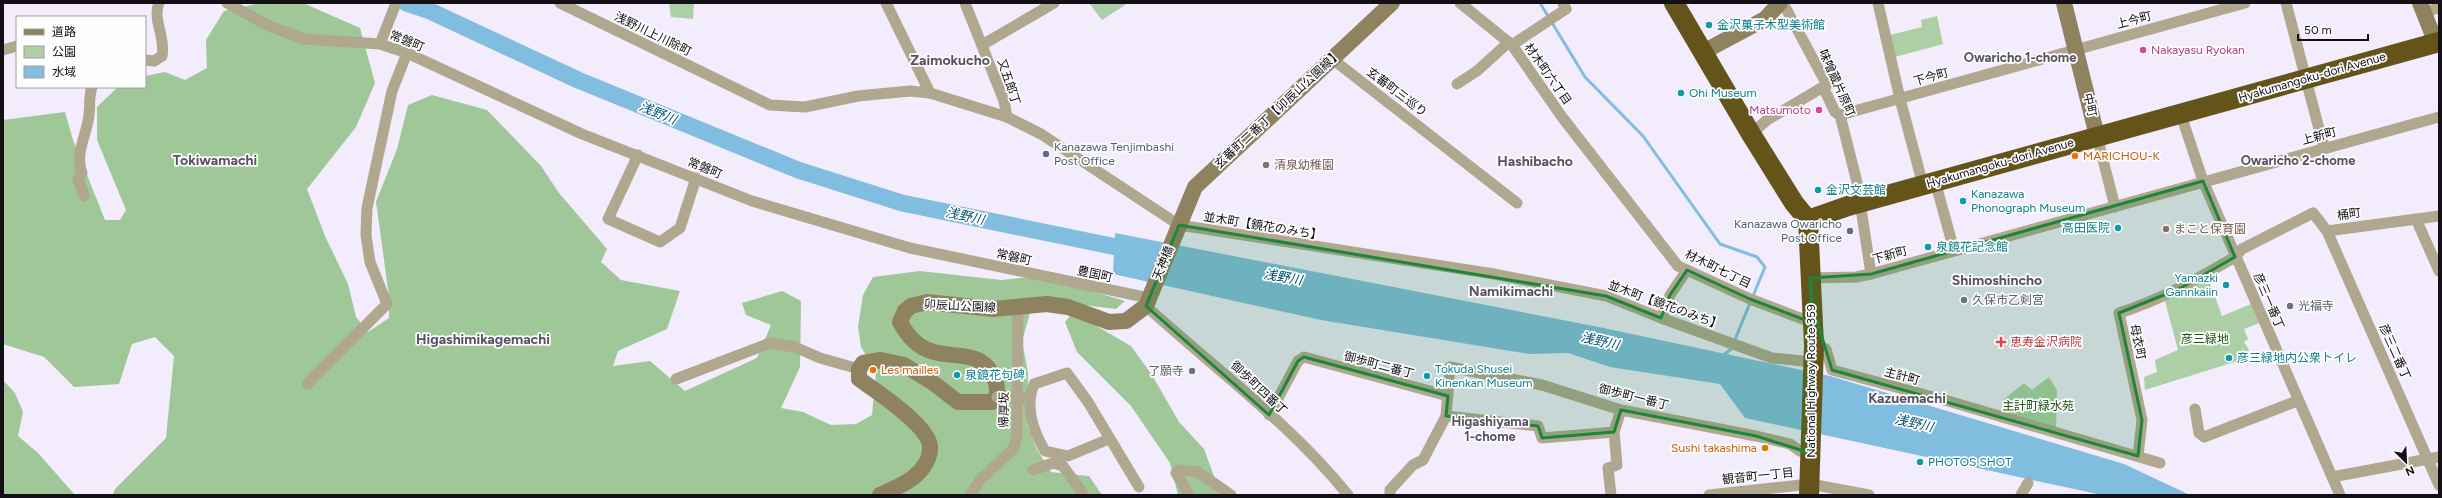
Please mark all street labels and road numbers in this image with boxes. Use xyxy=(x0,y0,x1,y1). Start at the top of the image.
street label: 浅野川上川除町 xyxy=(612,9,694,59)
street label: 上今町 xyxy=(2115,9,2153,31)
street label: 常磐町 xyxy=(388,28,426,54)
street label: 材木町六丁目 xyxy=(1522,40,1574,108)
street label: 玄蕃町二番丁【卯辰山公園線】 xyxy=(1212,47,1344,171)
street label: 味噌蔵片原町 xyxy=(1816,47,1858,119)
street label: Hyakumangoku-dori Avenue xyxy=(2237,49,2388,105)
street label: 又五郎丁 xyxy=(995,57,1023,107)
street label: 玄蕃町三巡り xyxy=(1364,65,1430,119)
street label: 下今町 xyxy=(1912,65,1950,89)
street label: 中町 xyxy=(2080,92,2100,118)
street label: 上新町 xyxy=(2300,125,2338,147)
street label: Hyakumangoku-dori Avenue xyxy=(1925,135,2076,191)
street label: 常磐町 xyxy=(686,155,724,181)
street label: 桶町 xyxy=(2336,205,2362,223)
street label: 並木町【鏡花のみち】 xyxy=(1203,210,1323,242)
street label: 下新町 xyxy=(1871,243,1909,267)
street label: 天神橋 xyxy=(1150,244,1176,282)
street label: 常磐町 xyxy=(995,246,1033,268)
street label: 材木町七丁目 xyxy=(1683,247,1753,291)
street label: 豊国町 xyxy=(1076,263,1114,285)
street label: 彦三一番丁 xyxy=(2251,271,2287,331)
street label: 並木町【鏡花のみち】 xyxy=(1606,278,1724,332)
street label: 卯辰山公園線 xyxy=(924,297,996,315)
street label: National Highway Route 359 xyxy=(1804,304,1818,458)
street label: 彦三二番丁 xyxy=(2376,322,2414,382)
street label: 母衣町 xyxy=(2127,323,2149,361)
street label: 御歩町二番丁 xyxy=(1342,349,1416,381)
street label: 御歩町四番丁 xyxy=(1228,358,1290,418)
street label: 主計町 xyxy=(1883,365,1921,387)
street label: 御歩町一番丁 xyxy=(1597,381,1671,413)
street label: 帰厚坂 xyxy=(997,392,1011,428)
street label: 観音町一丁目 xyxy=(1721,465,1795,487)

